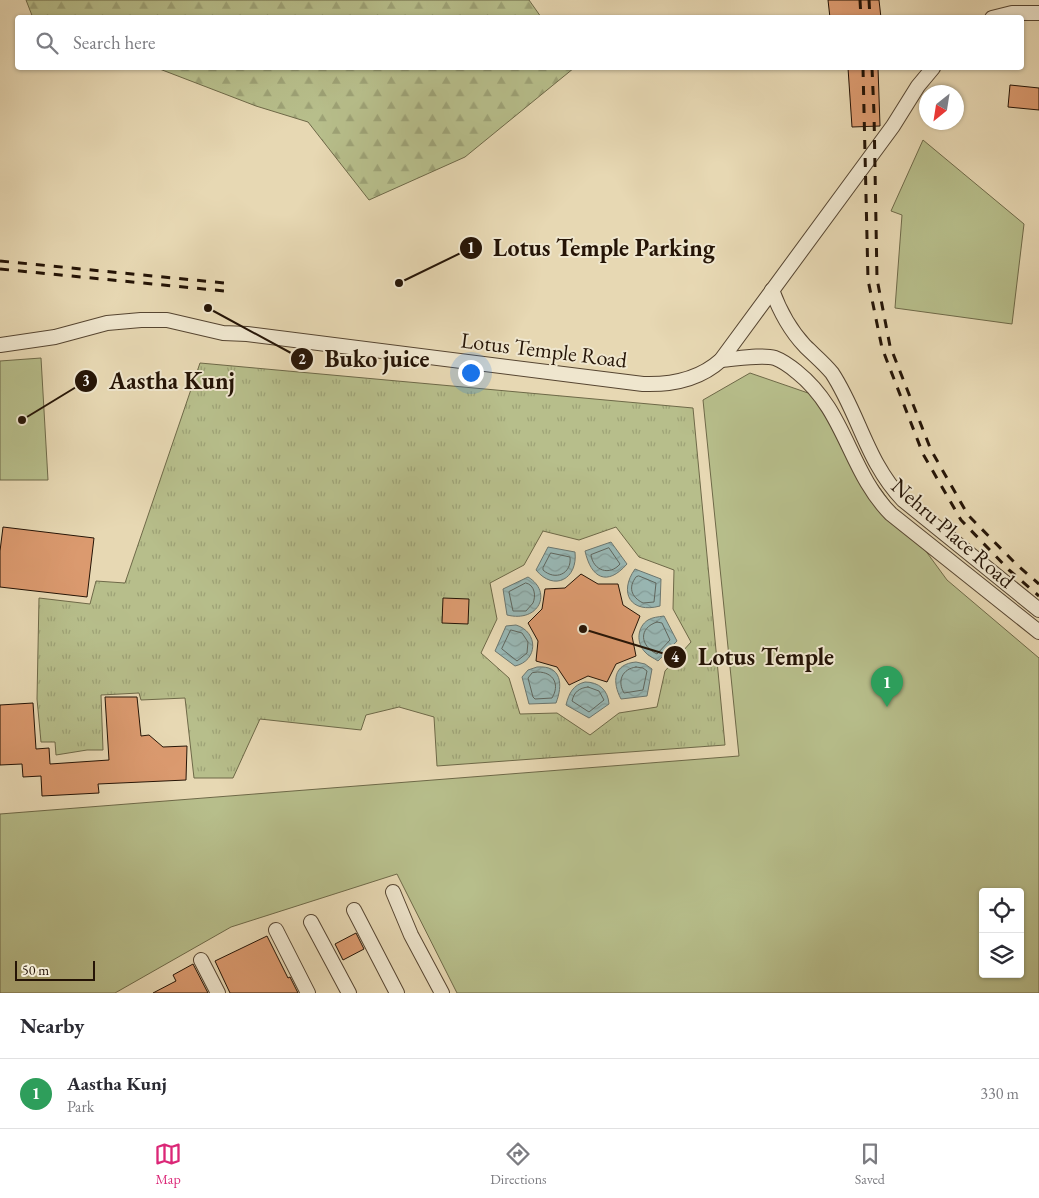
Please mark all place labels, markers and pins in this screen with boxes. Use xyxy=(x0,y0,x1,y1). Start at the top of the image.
callout: Lotus Temple Parking xyxy=(458,228,725,267)
callout: Buko juice xyxy=(289,339,439,378)
callout: Aastha Kunj xyxy=(74,362,245,401)
callout: Lotus Temple xyxy=(663,637,844,676)
pin: 1 xyxy=(871,666,903,707)

